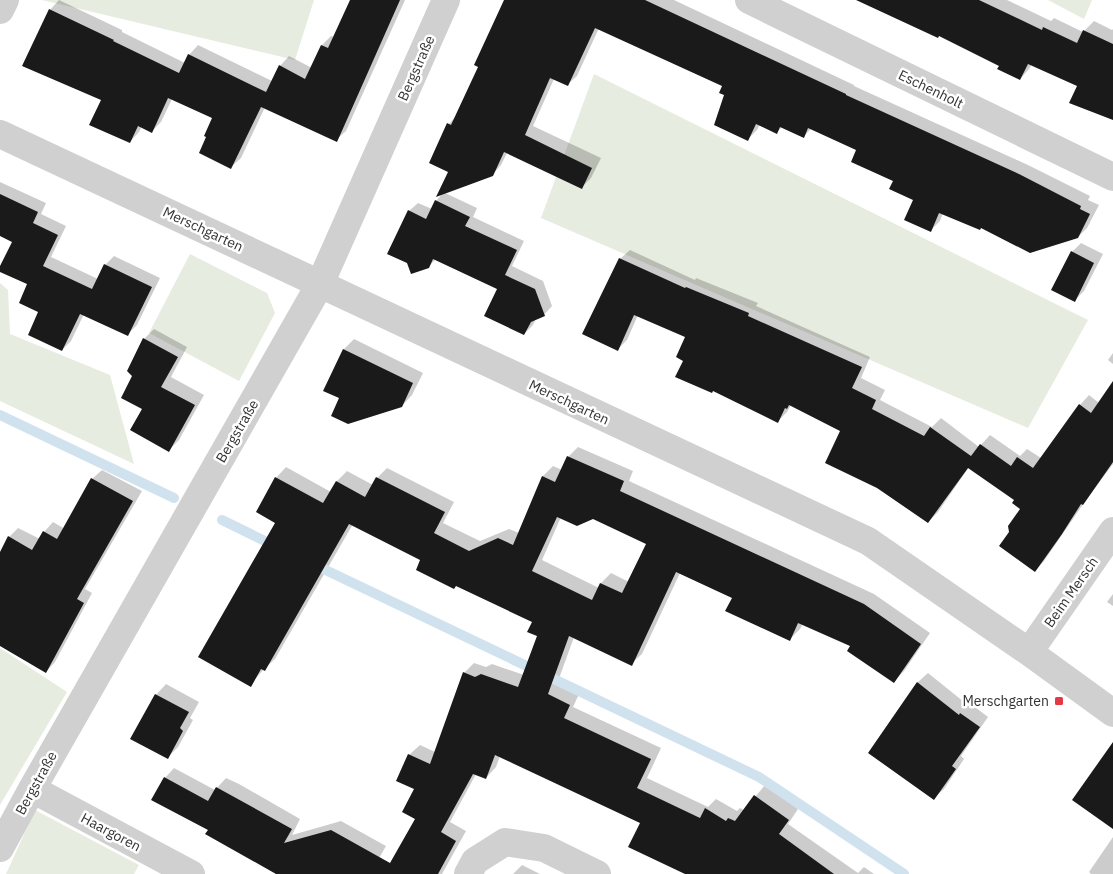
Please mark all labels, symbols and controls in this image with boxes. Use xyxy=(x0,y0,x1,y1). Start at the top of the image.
street label: Bergstraße xyxy=(394,32,439,104)
street label: Eschenholt xyxy=(896,66,967,112)
street label: Merschgarten xyxy=(160,203,246,255)
street label: Merschgarten xyxy=(526,376,612,428)
street label: Bergstraße xyxy=(212,396,262,466)
street label: Beim Mersch xyxy=(1040,553,1102,631)
place label: Merschgarten xyxy=(962,692,1049,710)
marker: Merschgarten xyxy=(1053,695,1065,707)
street label: Bergstraße xyxy=(11,748,61,818)
street label: Haargoren xyxy=(78,809,144,855)

